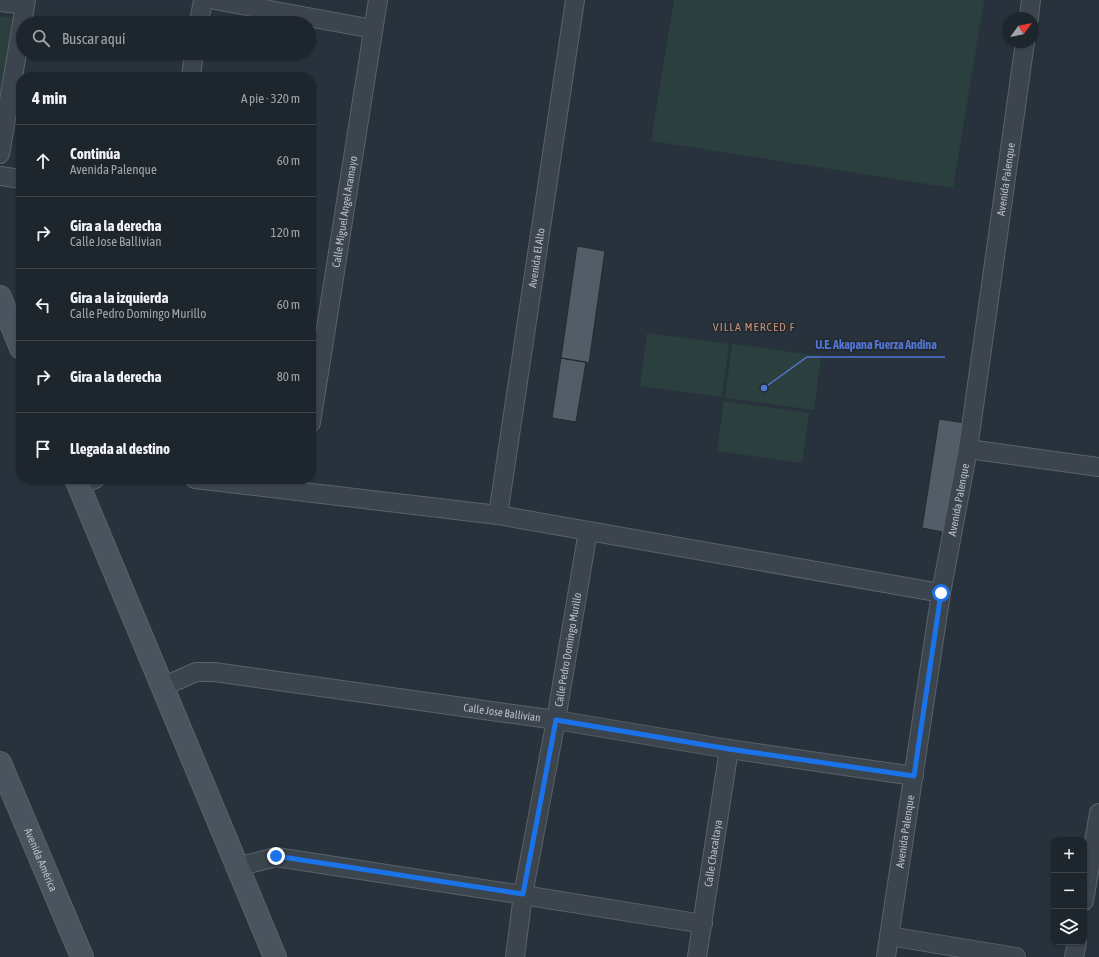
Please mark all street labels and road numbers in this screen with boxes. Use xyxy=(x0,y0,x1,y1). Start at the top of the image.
street label: Avenida Palenque xyxy=(995,142,1017,217)
street label: Calle Miguel Angel Aramayo xyxy=(330,155,359,268)
street label: Avenida El Alto xyxy=(526,227,547,289)
street label: Avenida Palenque xyxy=(946,462,971,537)
street label: Calle Pedro Domingo Murillo xyxy=(552,592,583,708)
street label: Calle Jose Ballivian xyxy=(463,701,541,724)
street label: Avenida Palenque xyxy=(894,794,916,869)
street label: Calle Chacaltaya xyxy=(702,819,724,888)
street label: Avenida América xyxy=(22,826,60,893)

